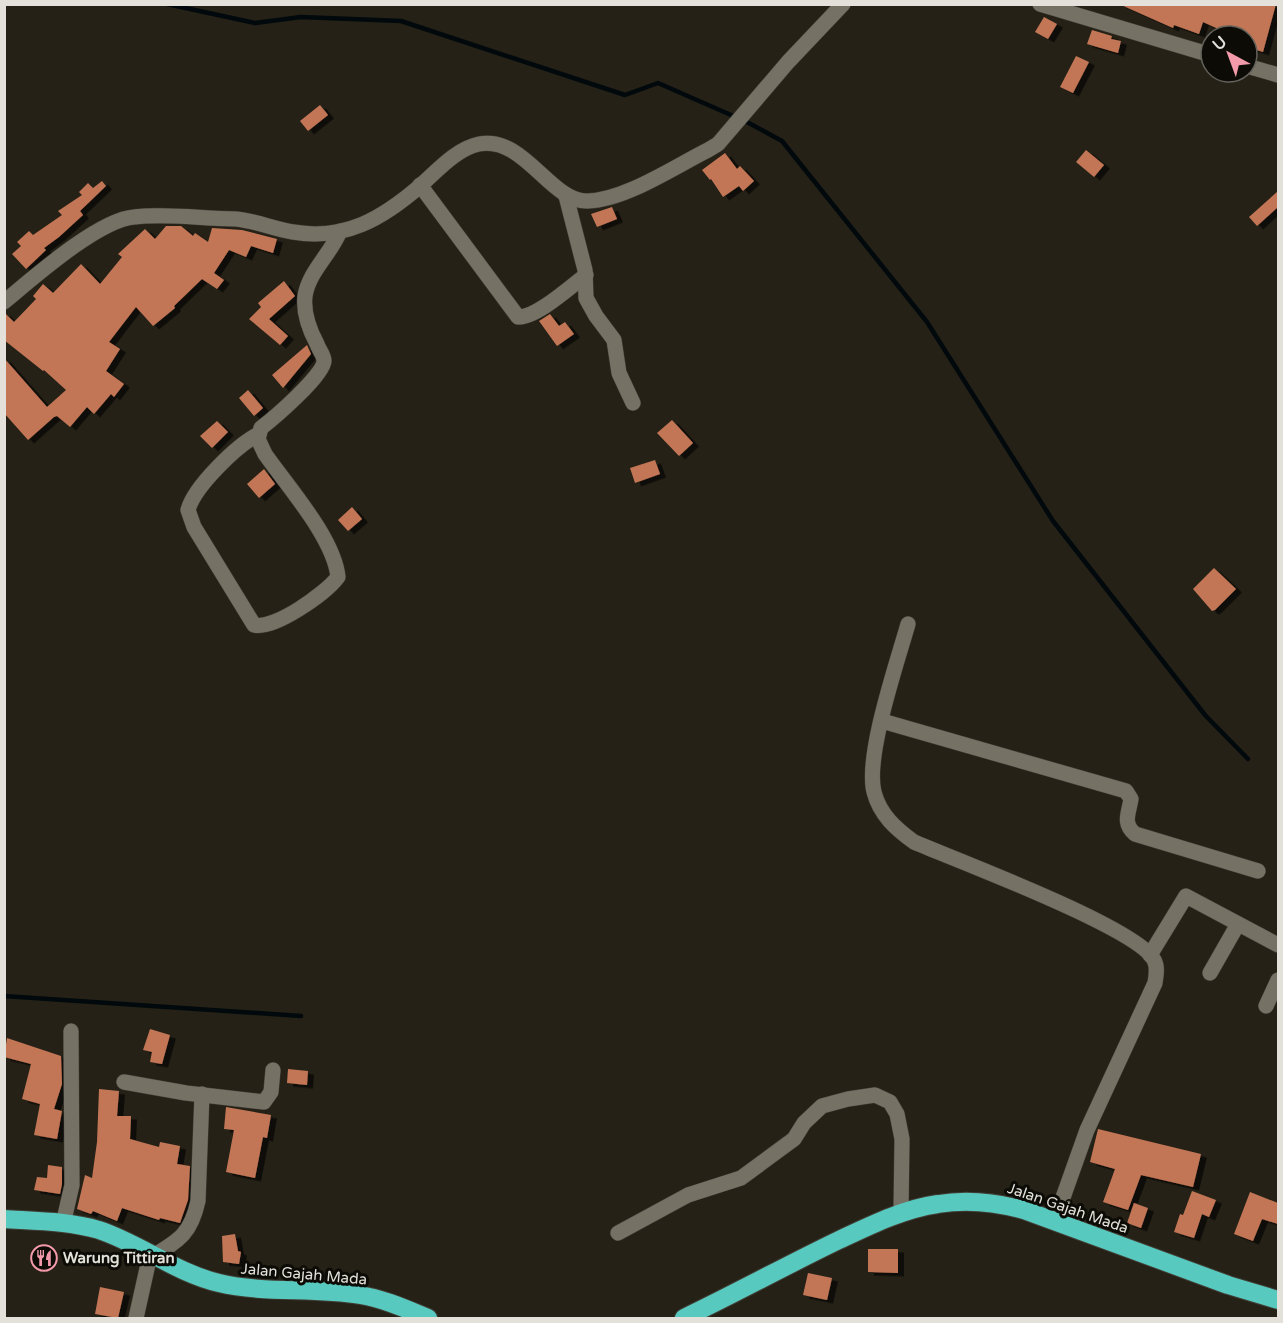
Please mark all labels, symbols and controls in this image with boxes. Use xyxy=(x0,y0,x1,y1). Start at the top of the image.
north arrow xyxy=(1199,24,1259,84)
text: U xyxy=(1209,32,1231,55)
street label: Jalan Gajah Mada xyxy=(1005,1179,1131,1237)
restaurant icon: Warung Tittiran xyxy=(29,1243,59,1273)
place label: Warung Tittiran xyxy=(63,1249,175,1268)
street label: Jalan Gajah Mada xyxy=(240,1260,368,1288)

